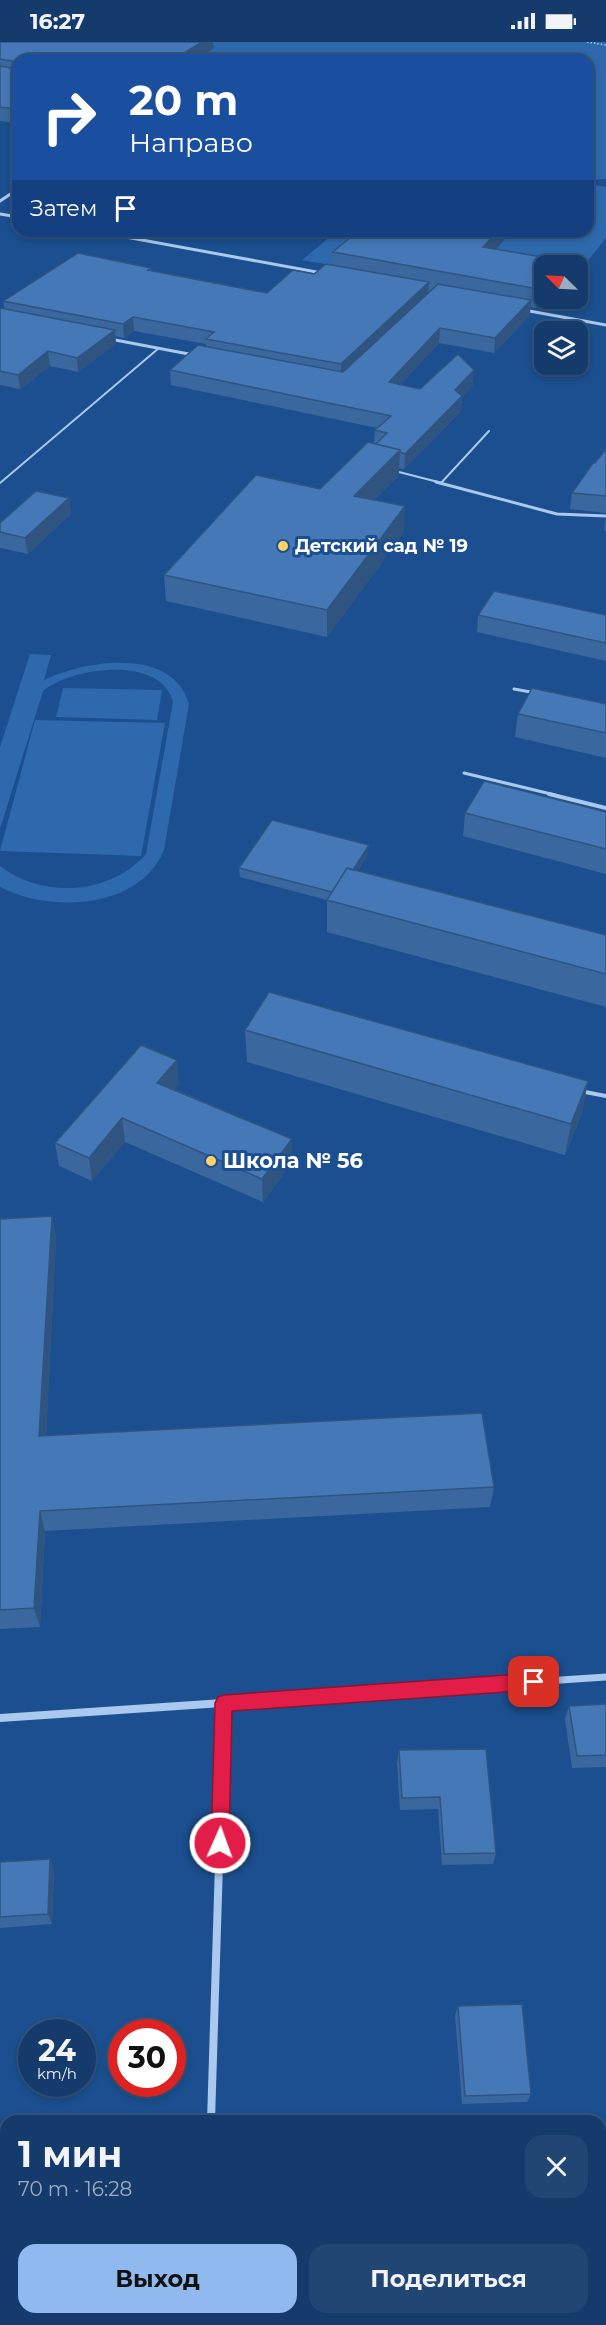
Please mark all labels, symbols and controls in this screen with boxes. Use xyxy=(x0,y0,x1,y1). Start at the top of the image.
text: 16:27 xyxy=(30,8,85,35)
text: 20 m xyxy=(129,74,238,126)
icon: right xyxy=(30,78,108,156)
text: Направо xyxy=(129,126,253,159)
icon: arrive xyxy=(109,192,142,225)
text: Затем xyxy=(30,195,97,222)
north arrow xyxy=(534,255,588,309)
map controls xyxy=(534,255,588,375)
button: layers xyxy=(534,321,588,375)
place label: Детский сад № 19 xyxy=(295,535,468,557)
marker: Детский сад № 19 xyxy=(276,539,290,553)
place label: Школа № 56 xyxy=(223,1148,363,1173)
marker: Школа № 56 xyxy=(204,1154,218,1168)
pin xyxy=(508,1656,559,1707)
icon: arrive xyxy=(517,1665,550,1698)
position arrow xyxy=(188,1811,252,1875)
speed limit sign: 30 xyxy=(108,2019,186,2097)
text: 24 xyxy=(38,2032,76,2069)
text: km/h xyxy=(37,2064,77,2083)
text: 1 мин xyxy=(18,2132,122,2176)
button: close xyxy=(525,2135,588,2198)
text: 70 m · 16:28 xyxy=(18,2177,132,2201)
button: Выход xyxy=(18,2244,297,2313)
button: Поделиться xyxy=(309,2244,588,2313)

